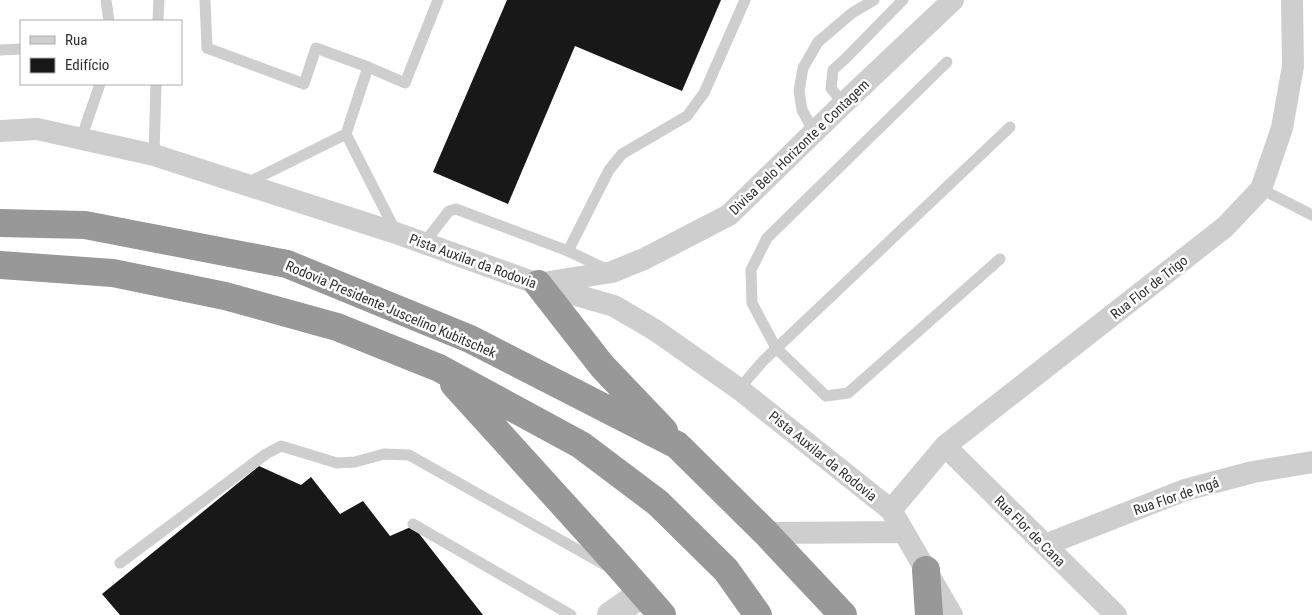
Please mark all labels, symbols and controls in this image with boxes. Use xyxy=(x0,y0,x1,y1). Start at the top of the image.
legend xyxy=(20,20,182,85)
text: Rua xyxy=(65,31,87,49)
text: Edifício xyxy=(65,56,109,74)
street label: Divisa Belo Horizonte e Contagem xyxy=(726,76,872,218)
street label: Pista Auxilar da Rodovia xyxy=(407,231,539,291)
street label: Rua Flor de Trigo xyxy=(1107,252,1191,322)
street label: Rodovia Presidente Juscelino Kubitschek xyxy=(283,257,499,361)
street label: Pista Auxilar da Rodovia xyxy=(766,408,880,504)
street label: Rua Flor de Ingá xyxy=(1131,474,1221,518)
street label: Rua Flor de Cana xyxy=(991,492,1069,570)

